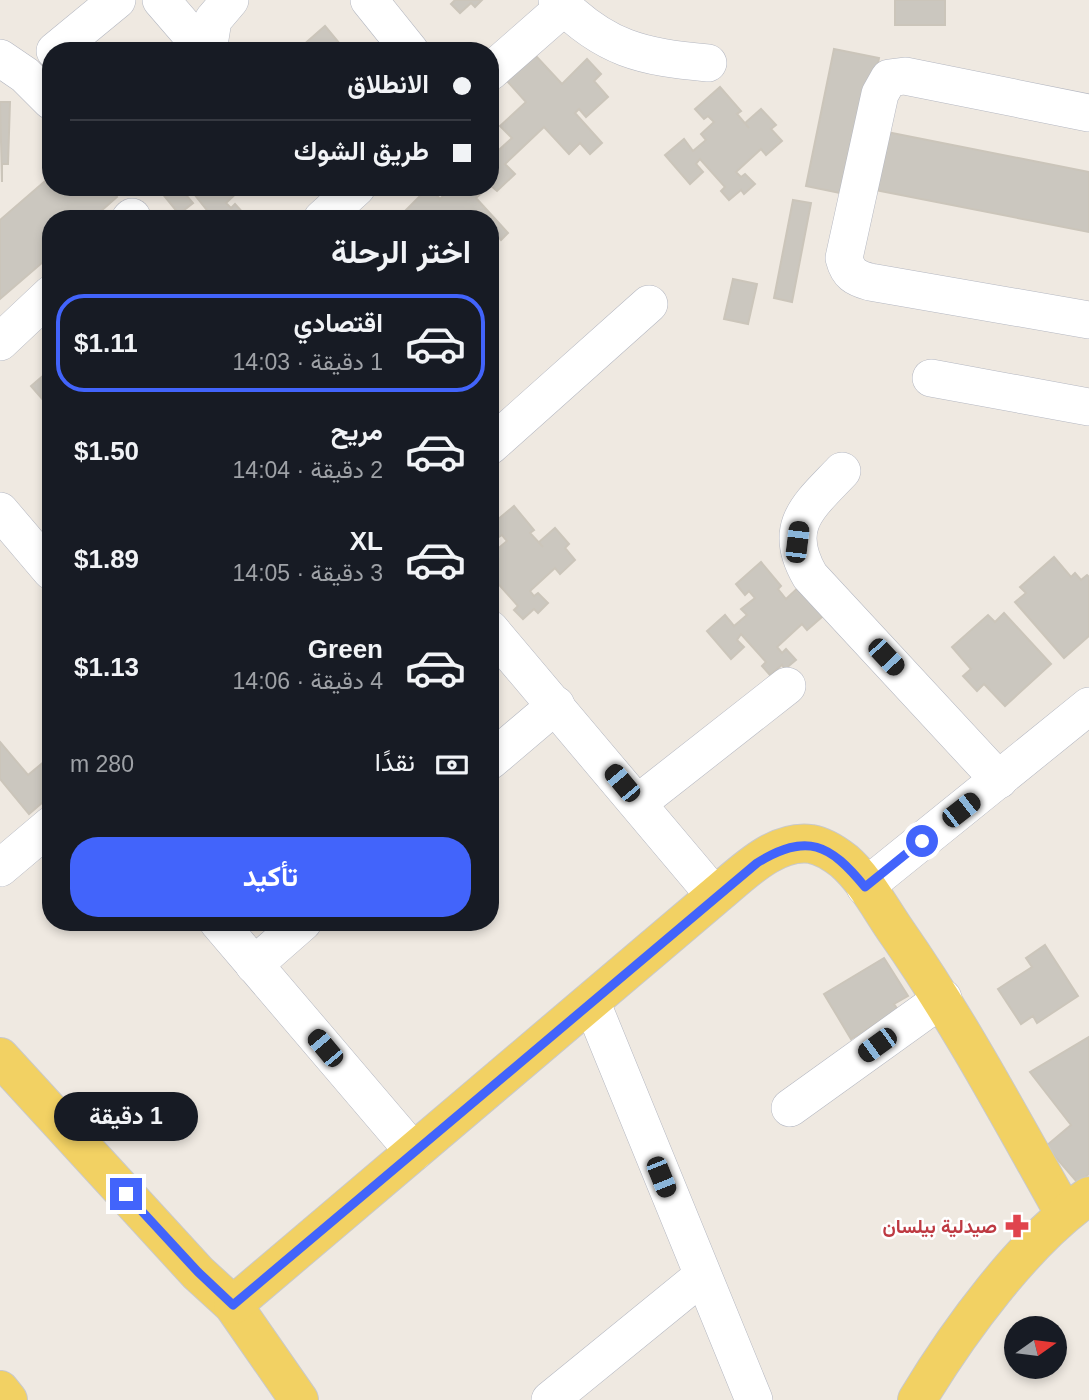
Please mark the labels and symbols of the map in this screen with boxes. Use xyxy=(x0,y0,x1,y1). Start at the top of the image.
car xyxy=(785,520,810,564)
car xyxy=(864,634,909,680)
car xyxy=(601,760,644,806)
car xyxy=(938,789,985,831)
route start xyxy=(906,825,938,857)
car xyxy=(854,1024,901,1066)
car xyxy=(304,1025,347,1071)
callout: 1 دقيقة xyxy=(54,1092,198,1142)
car xyxy=(644,1154,679,1200)
route end xyxy=(110,1178,142,1210)
pharmacy icon: صيدلية بيلسان xyxy=(1003,1212,1031,1240)
place label: صيدلية بيلسان xyxy=(883,1216,997,1238)
north arrow xyxy=(1004,1316,1068,1379)

